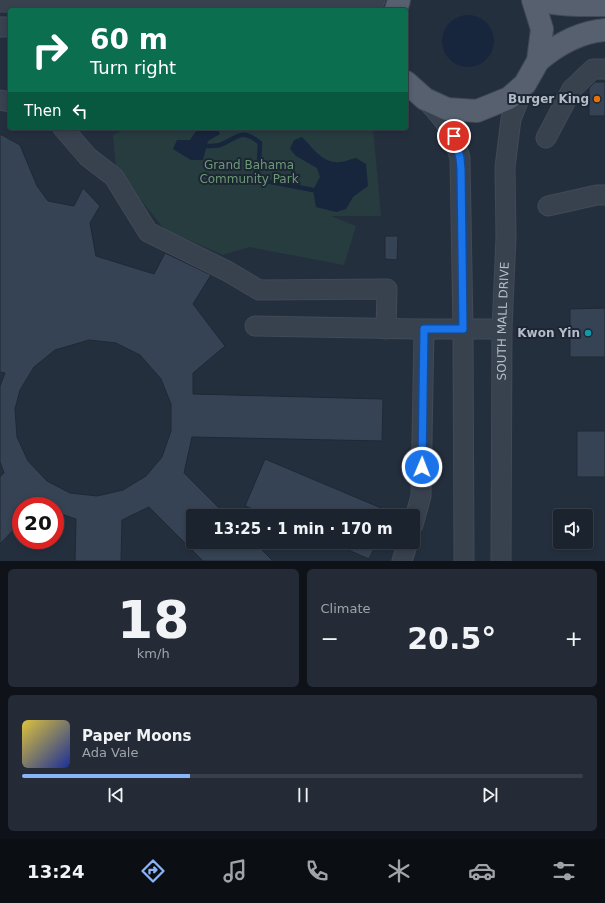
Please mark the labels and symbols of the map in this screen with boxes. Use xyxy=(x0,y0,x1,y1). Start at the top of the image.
place label: Burger King xyxy=(508,92,589,106)
marker: Burger King xyxy=(592,94,602,104)
pin xyxy=(437,119,471,153)
park label: Grand Bahama Community Park xyxy=(199,158,299,186)
street label: SOUTH MALL DRIVE xyxy=(495,261,512,380)
place label: Kwon Yin xyxy=(517,326,580,340)
marker: Kwon Yin xyxy=(583,328,593,338)
position arrow xyxy=(401,446,443,488)
speed limit sign: 20 xyxy=(12,497,64,549)

